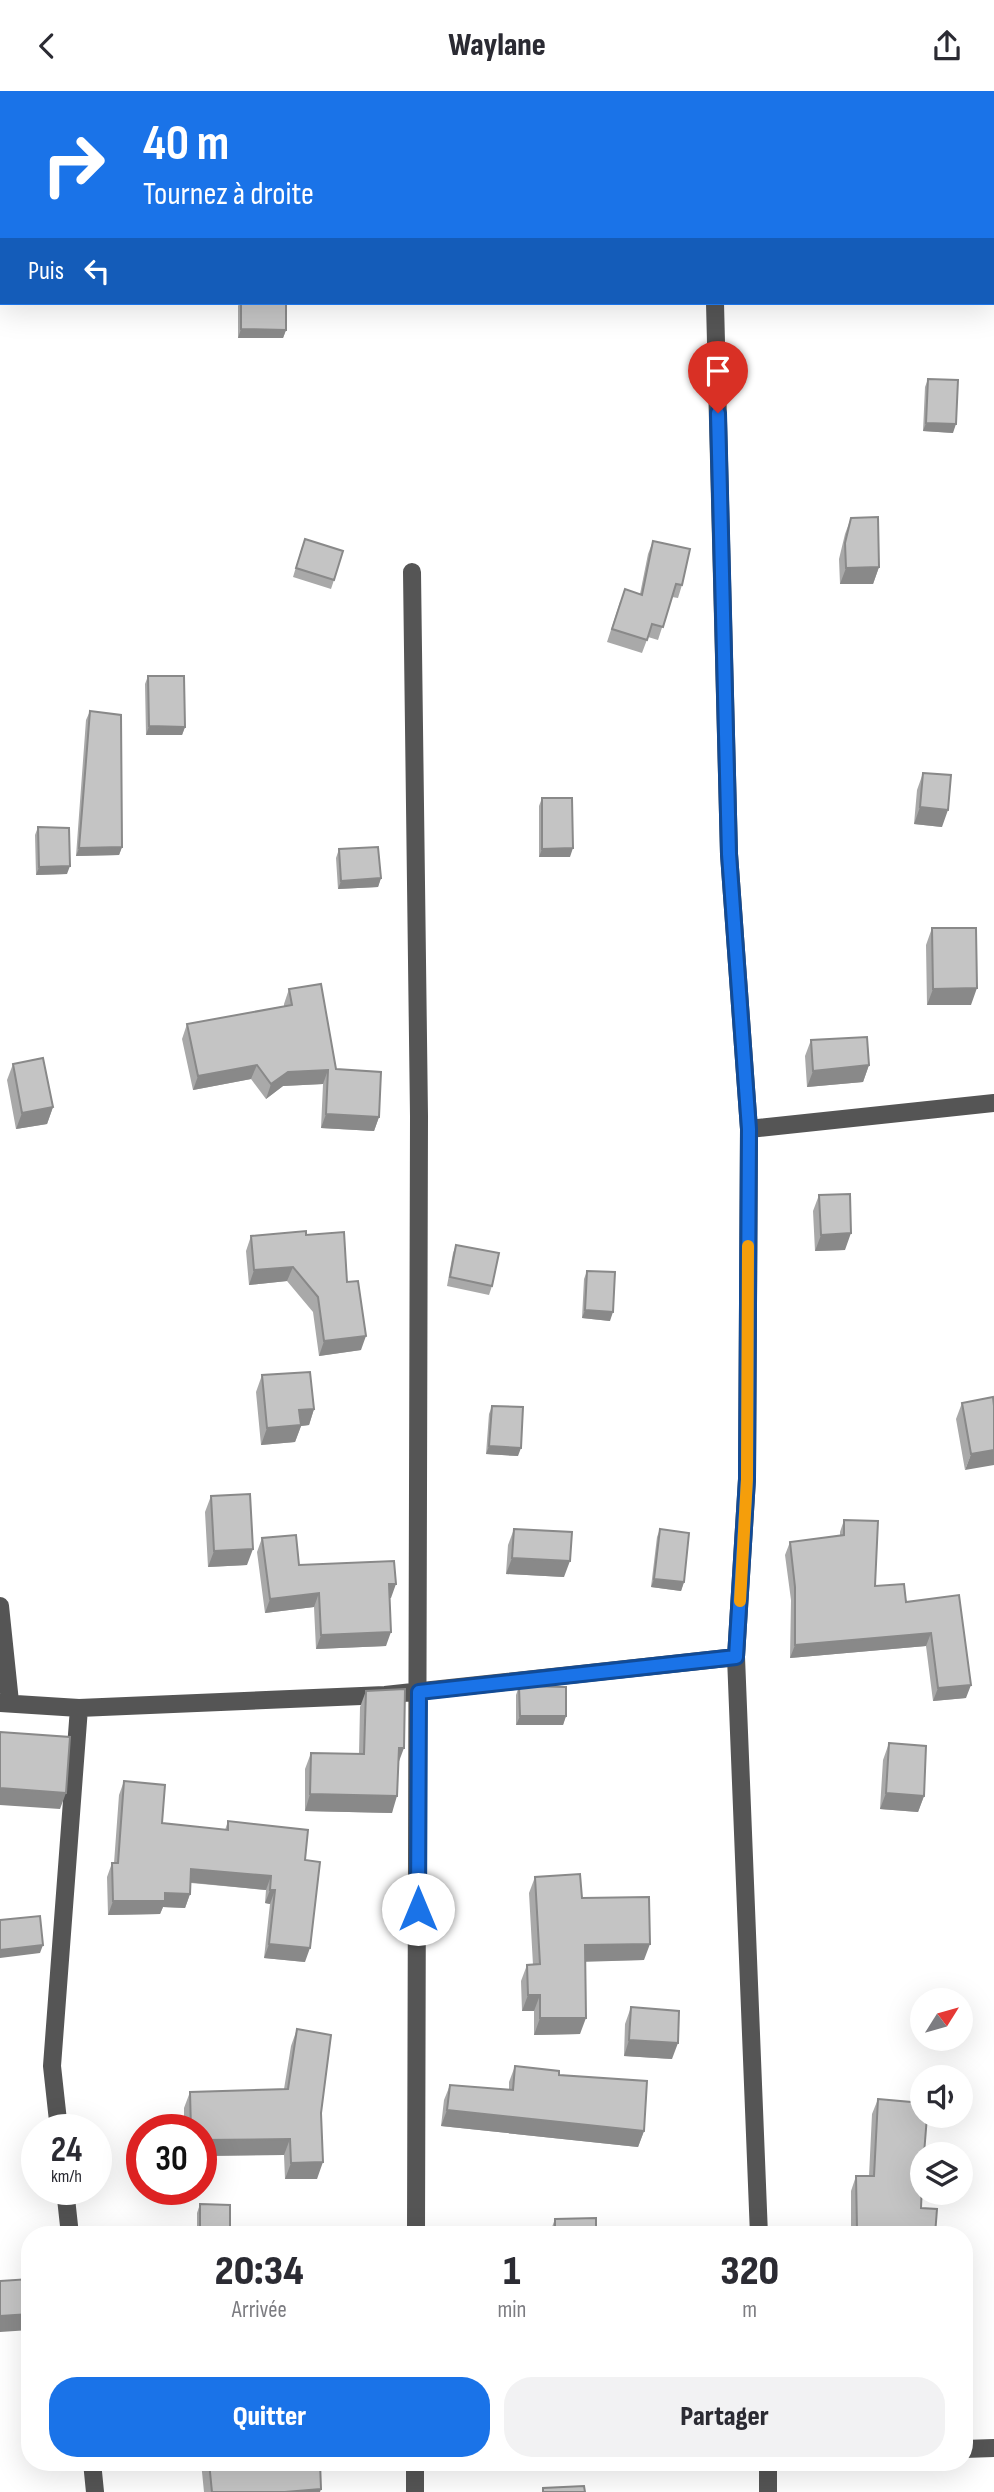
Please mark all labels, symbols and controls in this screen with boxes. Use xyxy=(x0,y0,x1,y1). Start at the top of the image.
text: Waylane xyxy=(448,26,546,65)
icon: back xyxy=(28,27,66,65)
icon: share xyxy=(928,27,966,65)
text: 40 m xyxy=(143,115,229,174)
icon: right xyxy=(28,119,119,210)
text: Tournez à droite xyxy=(143,175,314,214)
icon: left xyxy=(78,252,116,290)
text: Puis xyxy=(28,256,64,287)
pin xyxy=(688,341,748,413)
icon: arrive xyxy=(699,352,737,390)
position arrow xyxy=(381,1872,455,1946)
north arrow xyxy=(910,1988,973,2051)
map controls xyxy=(910,1988,973,2205)
button: sound xyxy=(910,2065,973,2128)
speed limit sign: 30 xyxy=(126,2114,217,2205)
text: 24 xyxy=(51,2129,82,2172)
button: layers xyxy=(910,2142,973,2205)
text: km/h xyxy=(51,2166,82,2187)
text: 20:34 xyxy=(215,2246,304,2297)
text: 1 xyxy=(503,2246,521,2297)
text: 320 xyxy=(720,2246,779,2297)
text: Arrivée xyxy=(232,2296,287,2324)
text: min xyxy=(498,2296,526,2324)
text: m xyxy=(742,2296,757,2324)
button: Quitter xyxy=(49,2377,490,2457)
button: Partager xyxy=(504,2377,945,2457)

